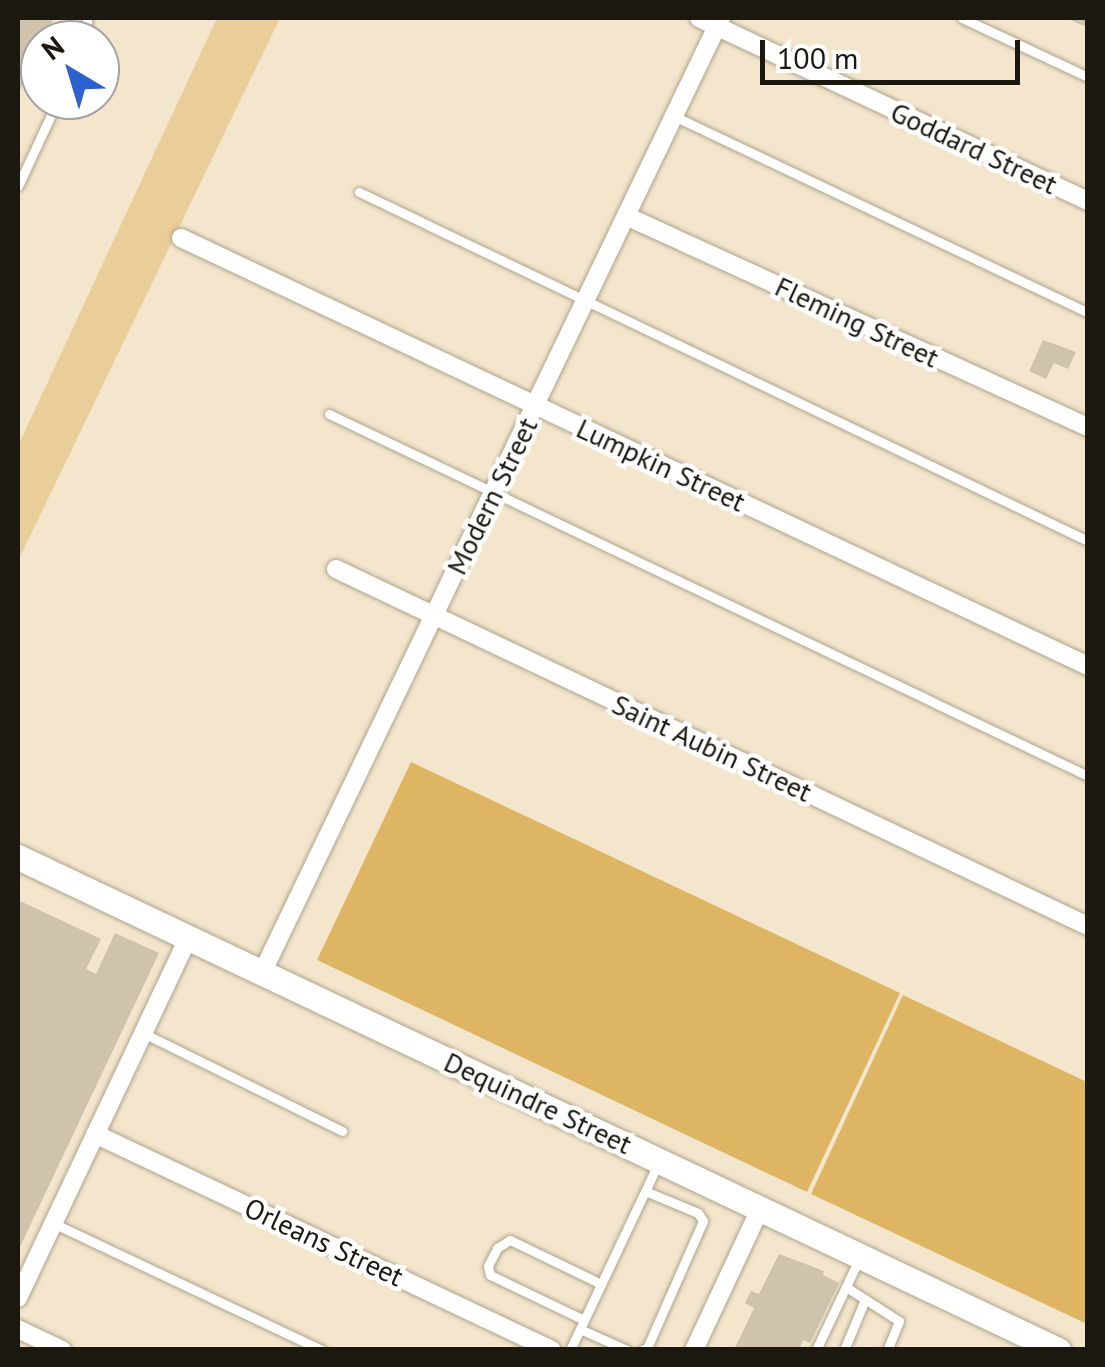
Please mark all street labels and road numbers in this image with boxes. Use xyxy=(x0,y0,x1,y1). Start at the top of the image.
street label: Goddard Street xyxy=(885,95,1063,201)
street label: Fleming Street xyxy=(770,269,944,375)
street label: Lumpkin Street xyxy=(571,411,751,519)
street label: Modern Street xyxy=(440,412,544,580)
street label: Saint Aubin Street xyxy=(607,687,817,809)
street label: Dequindre Street xyxy=(439,1045,637,1161)
street label: Orleans Street xyxy=(239,1191,409,1293)

